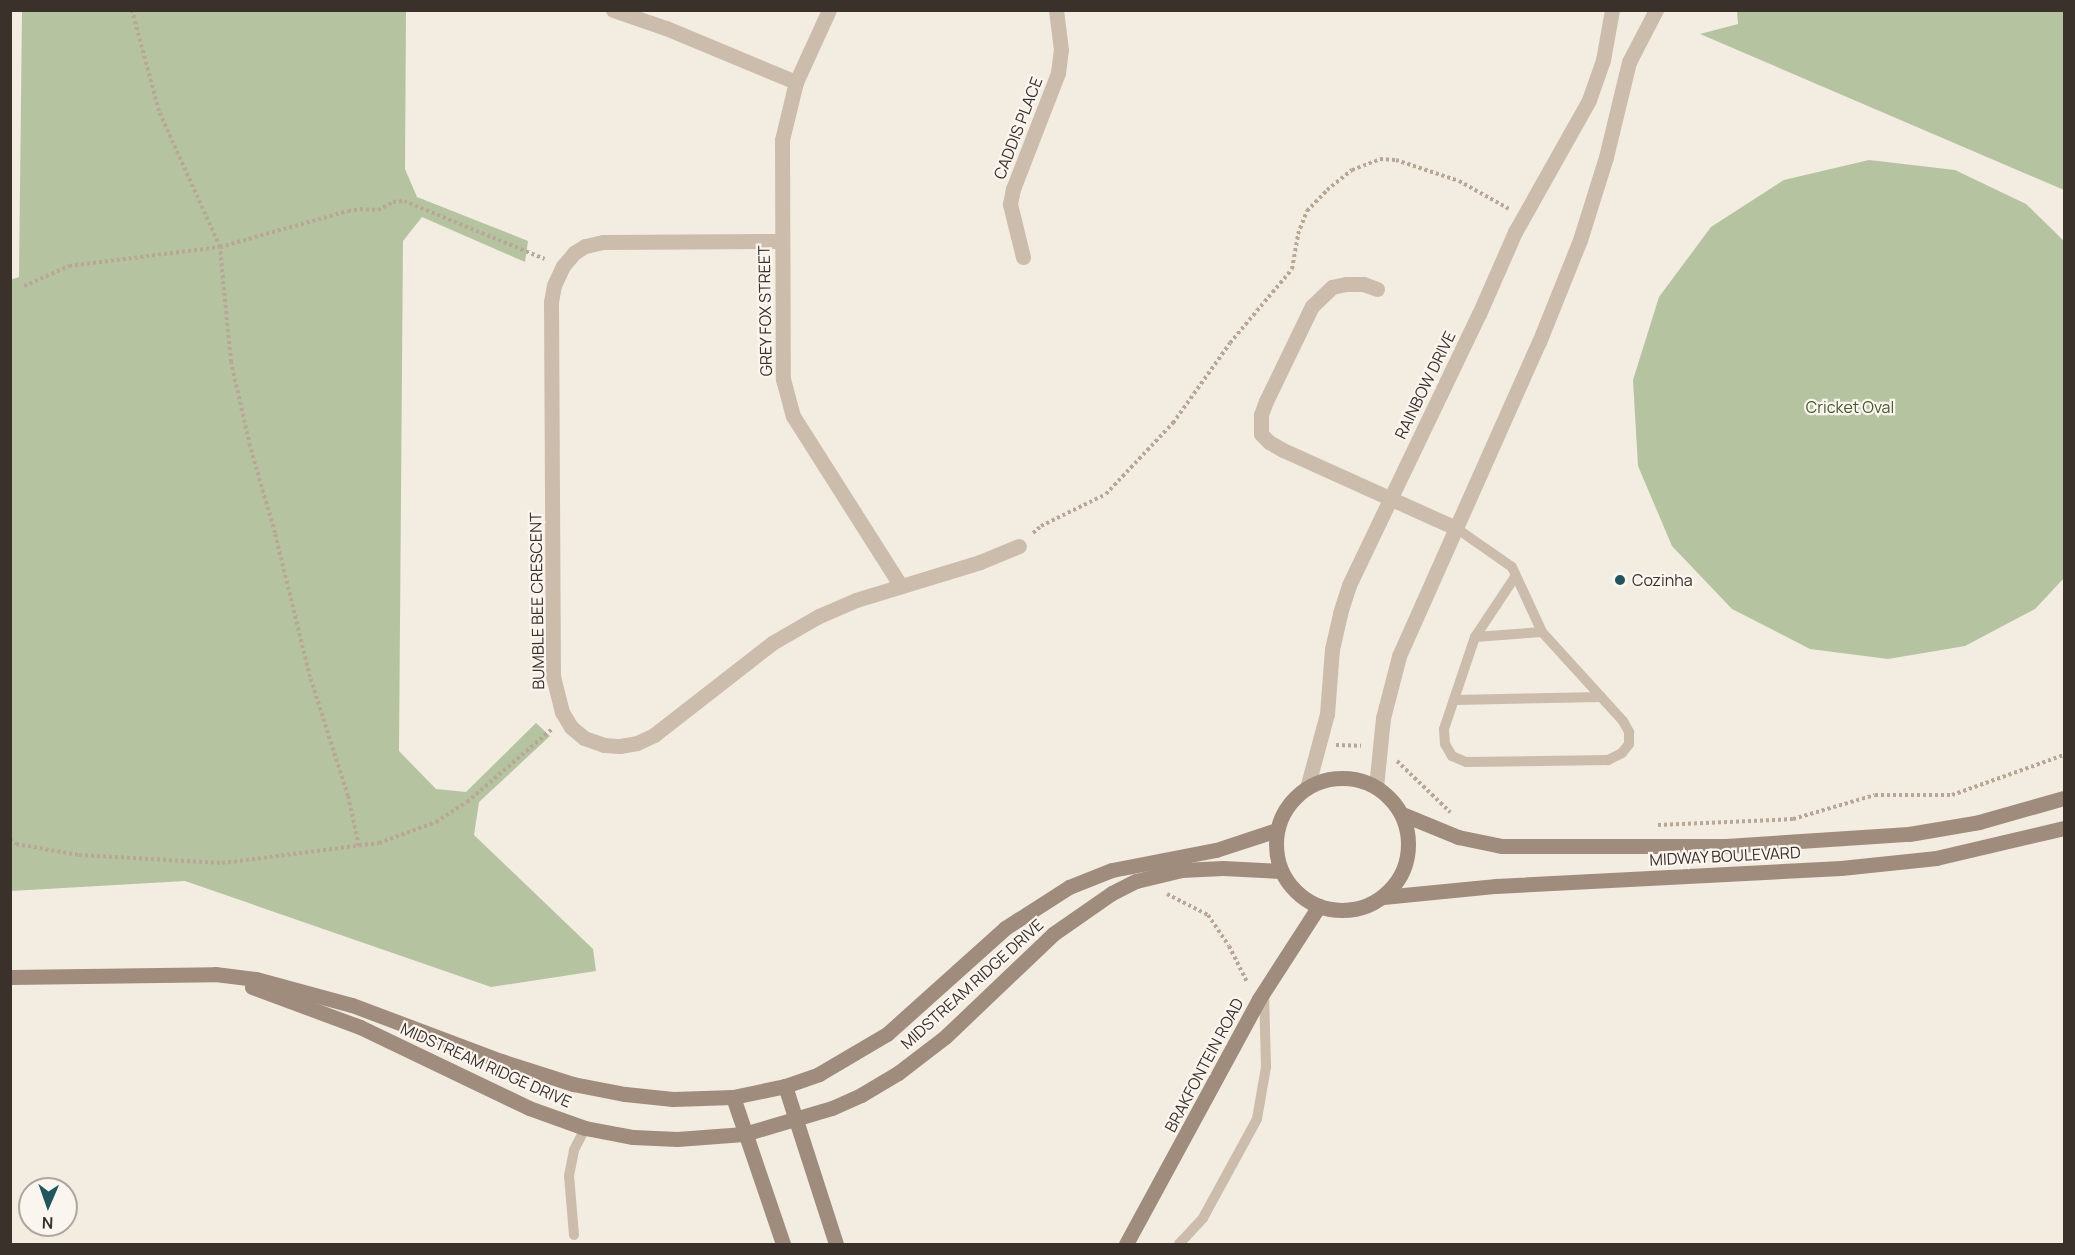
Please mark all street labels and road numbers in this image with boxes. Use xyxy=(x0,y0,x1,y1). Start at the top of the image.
street label: CADDIS PLACE xyxy=(990,74,1046,182)
street label: GREY FOX STREET xyxy=(754,245,776,377)
street label: RAINBOW DRIVE xyxy=(1391,328,1459,442)
street label: BUMBLE BEE CRESCENT xyxy=(526,512,548,690)
street label: MIDWAY BOULEVARD xyxy=(1649,842,1801,870)
street label: MIDSTREAM RIDGE DRIVE xyxy=(897,915,1047,1053)
street label: BRAKFONTEIN ROAD xyxy=(1161,995,1247,1135)
street label: MIDSTREAM RIDGE DRIVE xyxy=(398,1019,574,1111)

